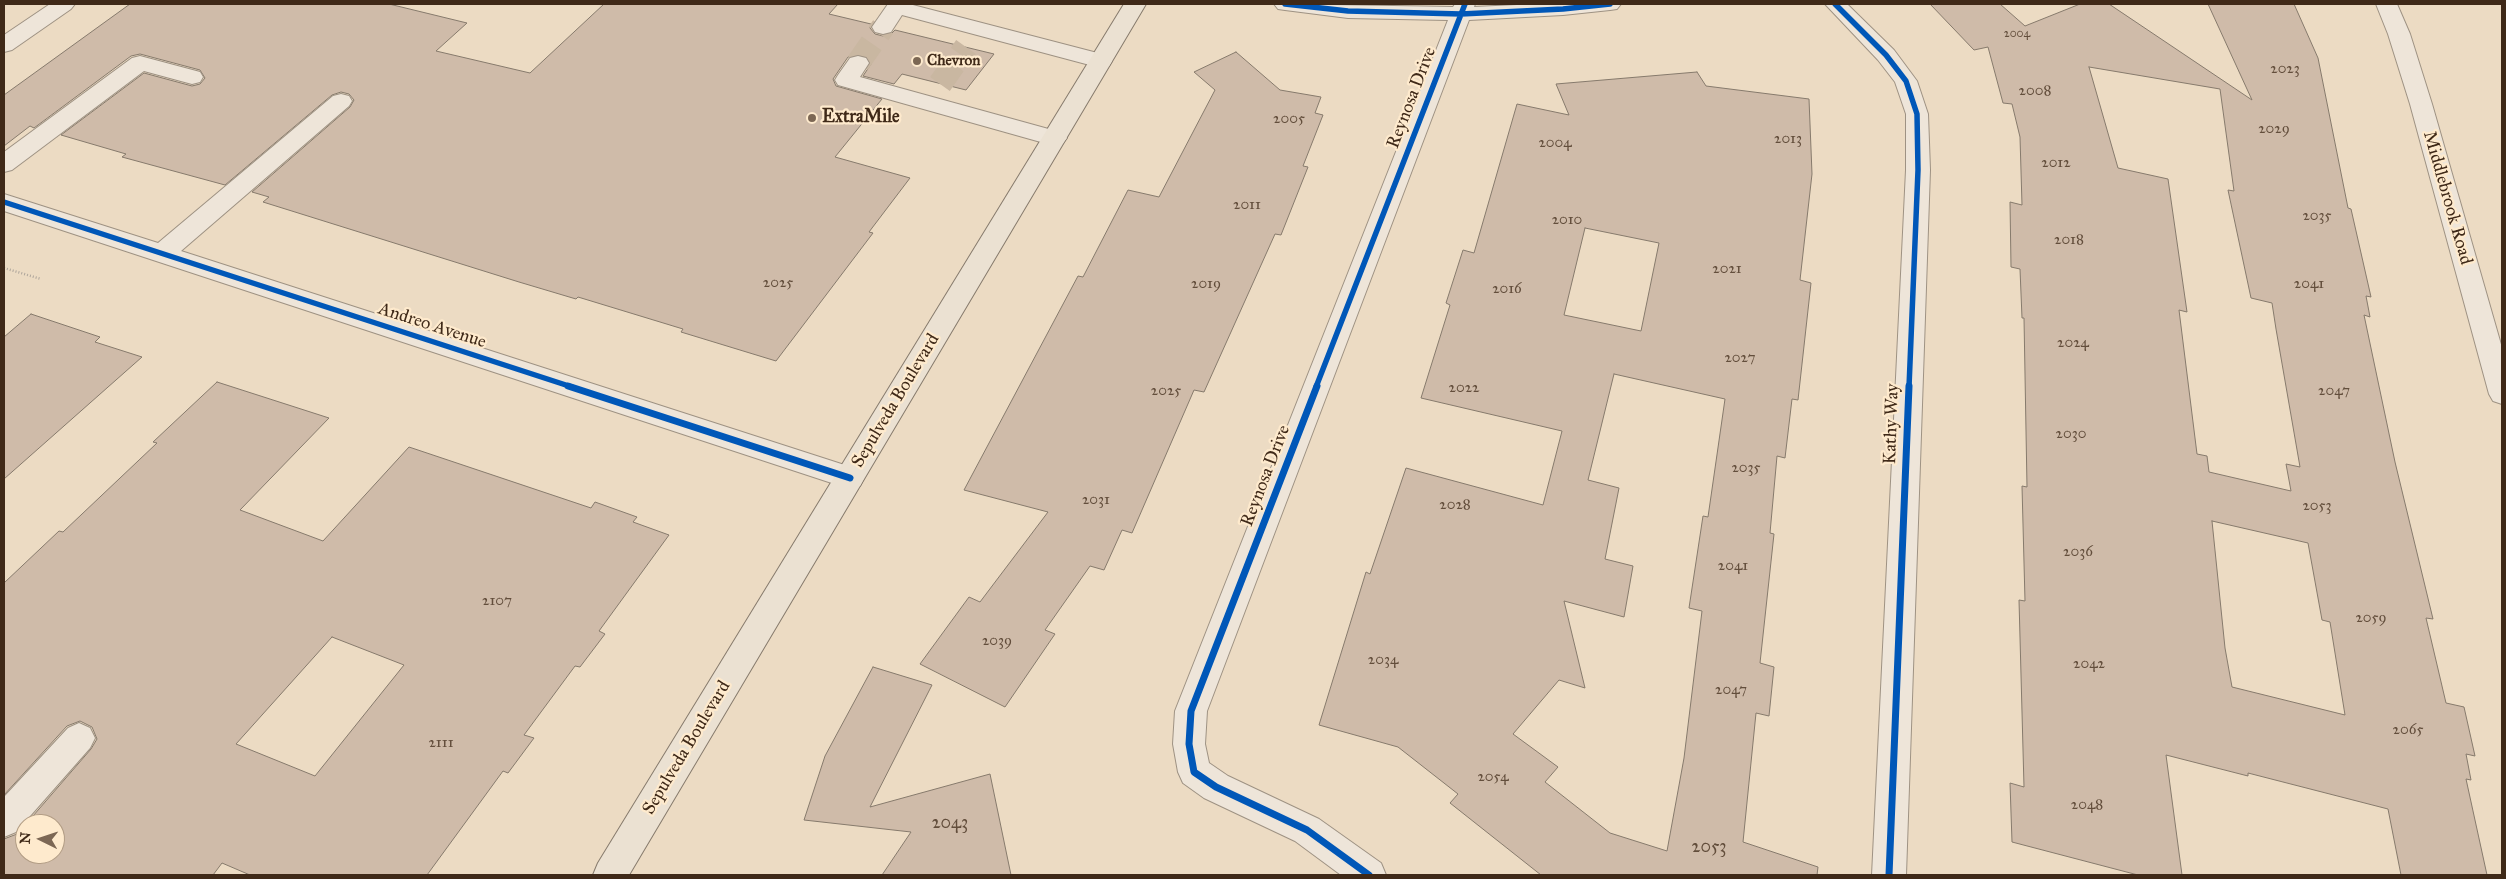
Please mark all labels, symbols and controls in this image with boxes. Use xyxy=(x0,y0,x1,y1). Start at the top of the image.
house number: 2004 xyxy=(2004,27,2030,41)
street label: Reynosa Drive xyxy=(1383,44,1441,152)
place label: Chevron xyxy=(927,52,980,70)
marker: Chevron xyxy=(911,55,923,67)
house number: 2023 xyxy=(2270,60,2300,78)
house number: 2008 xyxy=(2019,82,2051,100)
place label: ExtraMile xyxy=(822,107,899,129)
house number: 2005 xyxy=(1273,110,1305,128)
marker: ExtraMile xyxy=(806,112,818,124)
house number: 2029 xyxy=(2258,120,2290,138)
street label: Middlebrook Road xyxy=(2418,129,2476,267)
house number: 2013 xyxy=(1774,130,1802,148)
house number: 2004 xyxy=(1538,134,1572,152)
house number: 2012 xyxy=(2041,154,2071,172)
house number: 2011 xyxy=(1233,196,1261,214)
house number: 2035 xyxy=(2302,207,2332,225)
house number: 2010 xyxy=(1552,211,1582,229)
house number: 2018 xyxy=(2054,231,2084,249)
house number: 2021 xyxy=(1712,260,1742,278)
house number: 2025 xyxy=(763,274,793,292)
house number: 2019 xyxy=(1191,275,1221,293)
house number: 2041 xyxy=(2294,275,2324,293)
house number: 2016 xyxy=(1492,280,1522,298)
street label: Andreo Avenue xyxy=(375,298,489,354)
street label: Sepulveda Boulevard xyxy=(848,330,944,472)
house number: 2024 xyxy=(2057,334,2089,352)
house number: 2027 xyxy=(1724,349,1756,367)
house number: 2022 xyxy=(1449,379,1479,397)
house number: 2025 xyxy=(1151,382,1181,400)
house number: 2047 xyxy=(2318,382,2350,400)
street label: Kathy Way xyxy=(1880,383,1904,465)
street label: Reynosa Drive xyxy=(1237,422,1295,530)
house number: 2030 xyxy=(2056,425,2086,443)
house number: 2035 xyxy=(1731,459,1761,477)
house number: 2031 xyxy=(1082,491,1110,509)
house number: 2028 xyxy=(1439,496,1471,514)
house number: 2053 xyxy=(2302,497,2332,515)
house number: 2036 xyxy=(2063,543,2093,561)
house number: 2041 xyxy=(1718,557,1748,575)
house number: 2107 xyxy=(482,592,512,610)
house number: 2059 xyxy=(2355,609,2387,627)
house number: 2039 xyxy=(982,632,1012,650)
house number: 2034 xyxy=(1368,651,1398,669)
house number: 2042 xyxy=(2073,655,2105,673)
street label: Sepulveda Boulevard xyxy=(639,677,735,819)
house number: 2047 xyxy=(1715,681,1747,699)
house number: 2065 xyxy=(2393,721,2423,739)
house number: 2111 xyxy=(428,734,454,752)
house number: 2054 xyxy=(1477,768,1509,786)
house number: 2048 xyxy=(2071,796,2103,814)
house number: 2043 xyxy=(932,813,968,835)
north arrow xyxy=(15,814,65,864)
text: N xyxy=(17,831,34,845)
house number: 2053 xyxy=(1692,837,1726,859)

